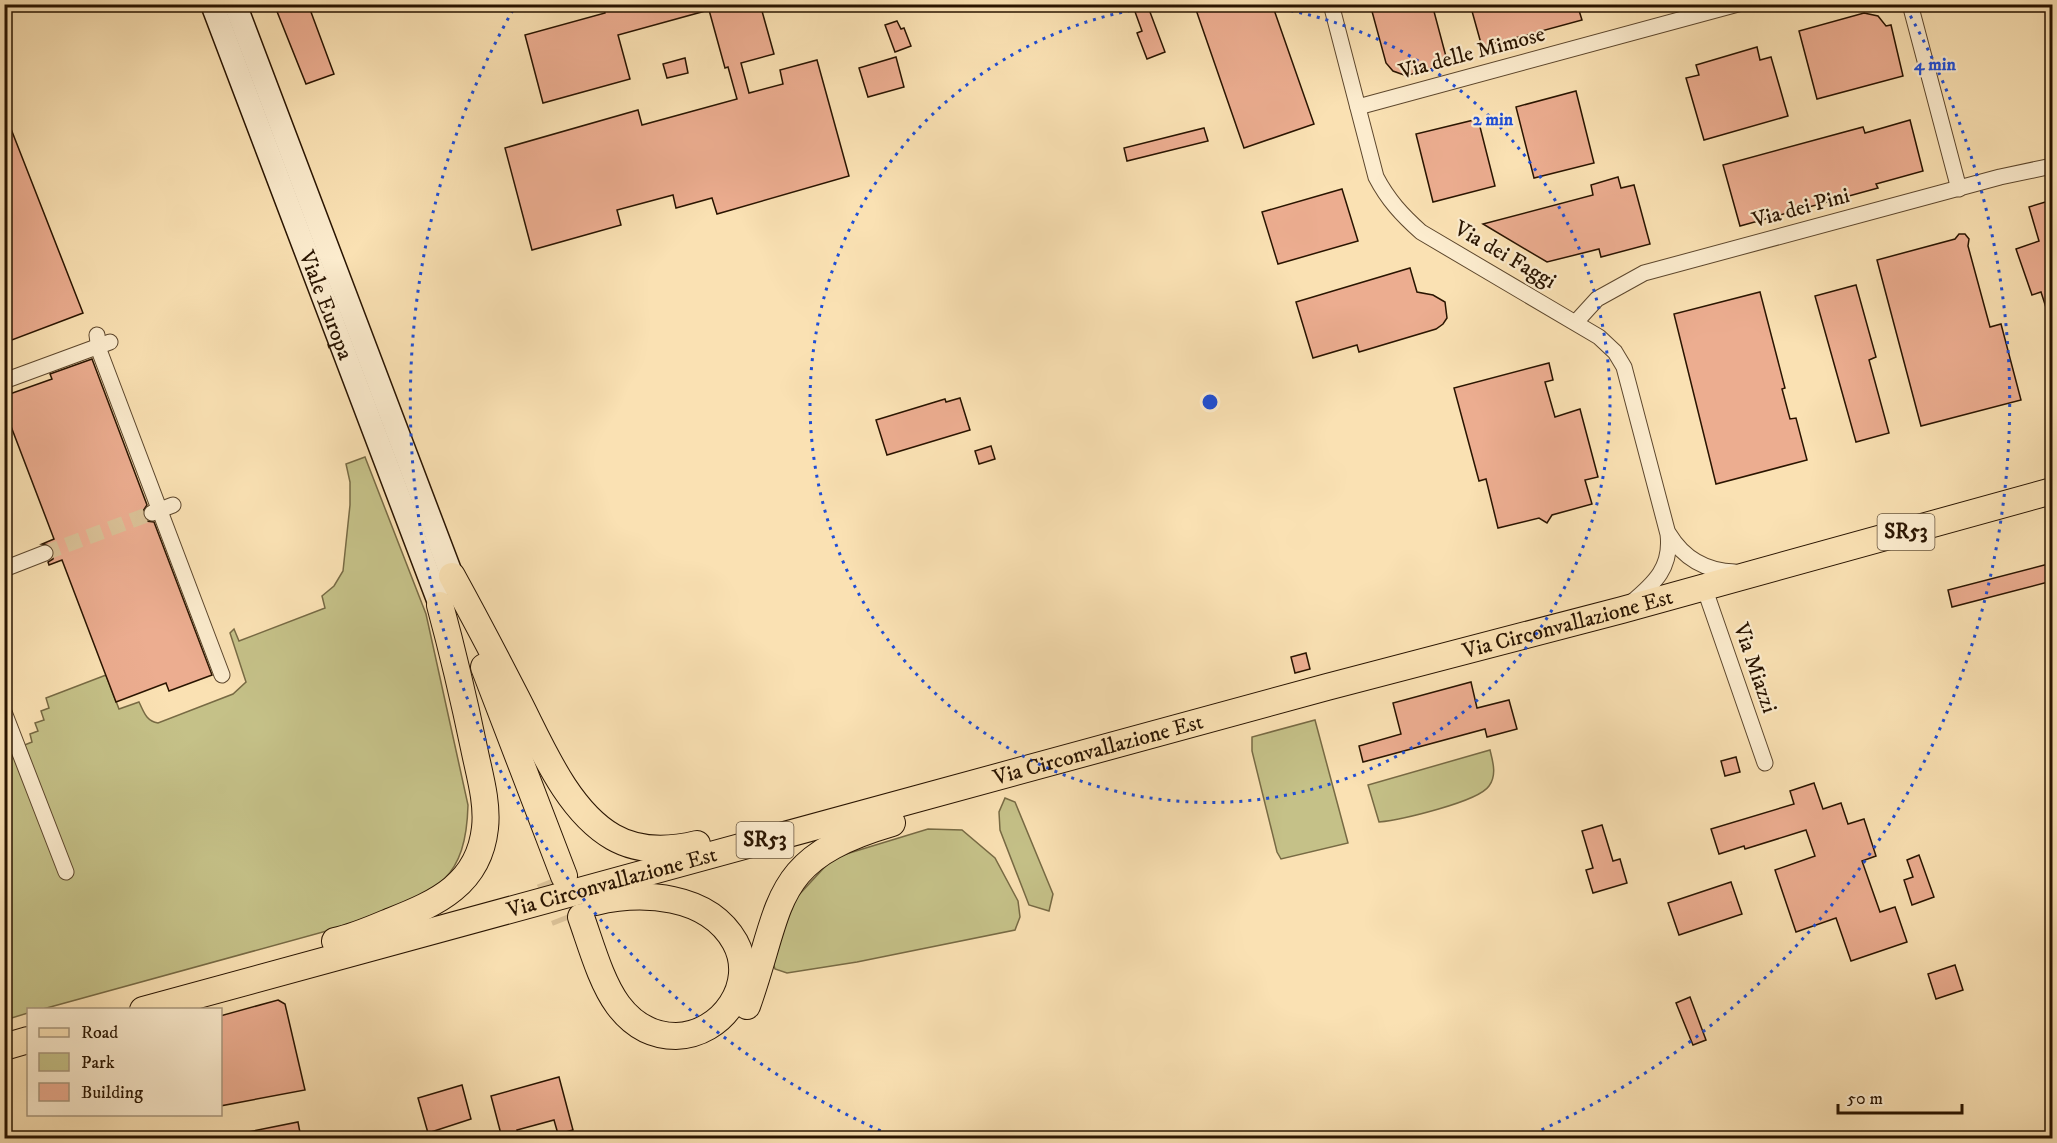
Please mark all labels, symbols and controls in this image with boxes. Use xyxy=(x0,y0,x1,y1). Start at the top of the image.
street label: Via delle Mimose xyxy=(1395,21,1548,86)
text: 4 min xyxy=(1913,54,1956,76)
text: 2 min xyxy=(1473,109,1514,131)
street label: Via dei Pini xyxy=(1748,182,1853,234)
street label: Via dei Faggi xyxy=(1448,215,1561,295)
street label: Viale Europa xyxy=(293,246,359,364)
centre of rings xyxy=(1200,392,1220,412)
road number: SR53 xyxy=(1878,514,1934,550)
street label: Via Circonvallazione Est xyxy=(1459,583,1676,665)
street label: Via Miazzi xyxy=(1727,619,1783,717)
street label: Via Circonvallazione Est xyxy=(989,708,1206,791)
road number: SR53 xyxy=(736,822,794,858)
street label: Via Circonvallazione Est xyxy=(503,841,720,924)
legend xyxy=(27,1008,222,1116)
text: Road xyxy=(81,1022,118,1044)
text: Park xyxy=(81,1052,115,1074)
scale bar xyxy=(1838,1077,1962,1115)
text: Building xyxy=(81,1082,143,1104)
text: 50 m xyxy=(1847,1088,1883,1110)

